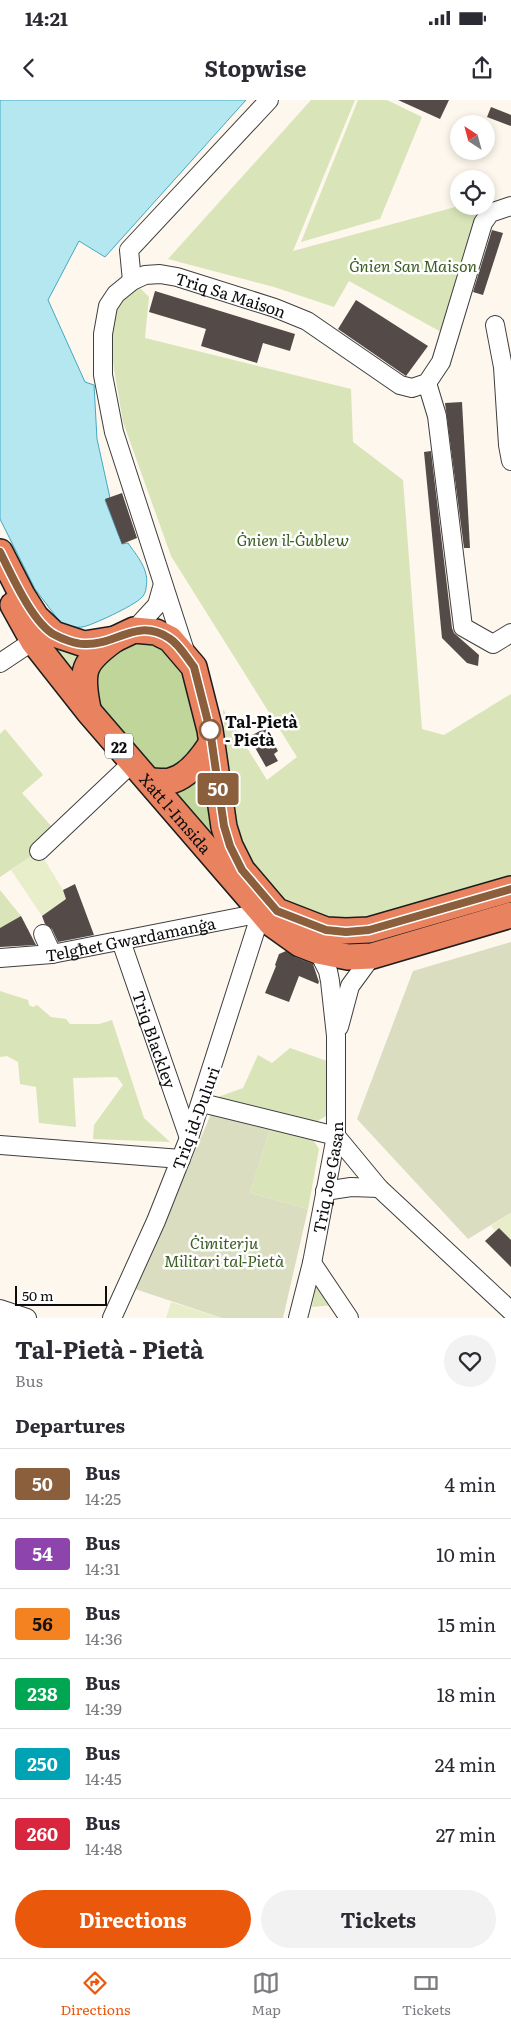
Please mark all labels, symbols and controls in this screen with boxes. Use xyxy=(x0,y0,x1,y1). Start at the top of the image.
text: 14:21 xyxy=(25,4,68,32)
text: Stopwise xyxy=(205,51,306,84)
icon: back xyxy=(15,54,43,82)
icon: share xyxy=(468,54,496,82)
north arrow xyxy=(450,115,495,160)
map controls xyxy=(450,115,495,215)
button: locate xyxy=(450,170,495,215)
park label: Ġnien San Maison xyxy=(349,253,478,277)
street label: Triq Sa Maison xyxy=(172,265,290,324)
park label: Ġnien il-Ġublew xyxy=(237,527,349,551)
place label: Tal-Pietà - Pietà xyxy=(225,709,299,751)
marker: Tal-Pietà - Pietà xyxy=(199,719,221,741)
road number: 22 xyxy=(105,734,133,758)
street label: Xatt l-Imsida xyxy=(135,767,218,859)
line badge: 50 xyxy=(196,773,240,805)
text: 50 xyxy=(208,775,228,802)
street label: Telgħet Gwardamanġa xyxy=(44,910,218,966)
street label: Triq Blackley xyxy=(127,987,183,1092)
street label: Triq id-Duluri xyxy=(165,1063,225,1173)
street label: Triq Joe Gasan xyxy=(306,1121,349,1235)
park label: Ċimiterju Militari tal-Pietà xyxy=(164,1230,285,1272)
scale bar xyxy=(15,1283,108,1306)
text: 50 m xyxy=(22,1285,54,1305)
text: Tal-Pietà - Pietà xyxy=(15,1331,204,1366)
button: heart xyxy=(444,1335,496,1387)
text: Bus xyxy=(15,1368,43,1392)
text: Departures xyxy=(15,1411,125,1439)
text: Bus xyxy=(85,1458,120,1486)
text: 50 xyxy=(32,1470,53,1497)
text: 4 min xyxy=(444,1470,496,1498)
text: 14:25 xyxy=(85,1486,121,1510)
text: Bus xyxy=(85,1528,120,1556)
text: 54 xyxy=(32,1540,53,1567)
text: 10 min xyxy=(436,1540,496,1568)
text: 14:31 xyxy=(85,1556,120,1580)
text: Bus xyxy=(85,1598,120,1626)
text: 56 xyxy=(32,1610,53,1637)
text: 15 min xyxy=(437,1610,496,1638)
text: 14:36 xyxy=(85,1626,122,1650)
text: Bus xyxy=(85,1668,120,1696)
text: 238 xyxy=(27,1680,58,1707)
text: 18 min xyxy=(437,1680,496,1708)
text: 14:39 xyxy=(85,1696,122,1720)
text: Bus xyxy=(85,1738,120,1766)
text: 250 xyxy=(27,1750,58,1777)
text: 24 min xyxy=(435,1750,496,1778)
text: 14:45 xyxy=(85,1766,122,1790)
text: Bus xyxy=(85,1808,120,1836)
text: 260 xyxy=(27,1820,58,1847)
text: 27 min xyxy=(436,1820,496,1848)
text: 14:48 xyxy=(85,1836,122,1860)
button: Directions xyxy=(15,1890,251,1948)
button: Tickets xyxy=(261,1890,496,1948)
tab: Directions xyxy=(60,1969,130,2019)
tab: Map xyxy=(251,1969,281,2019)
tab: Tickets xyxy=(402,1969,451,2019)

